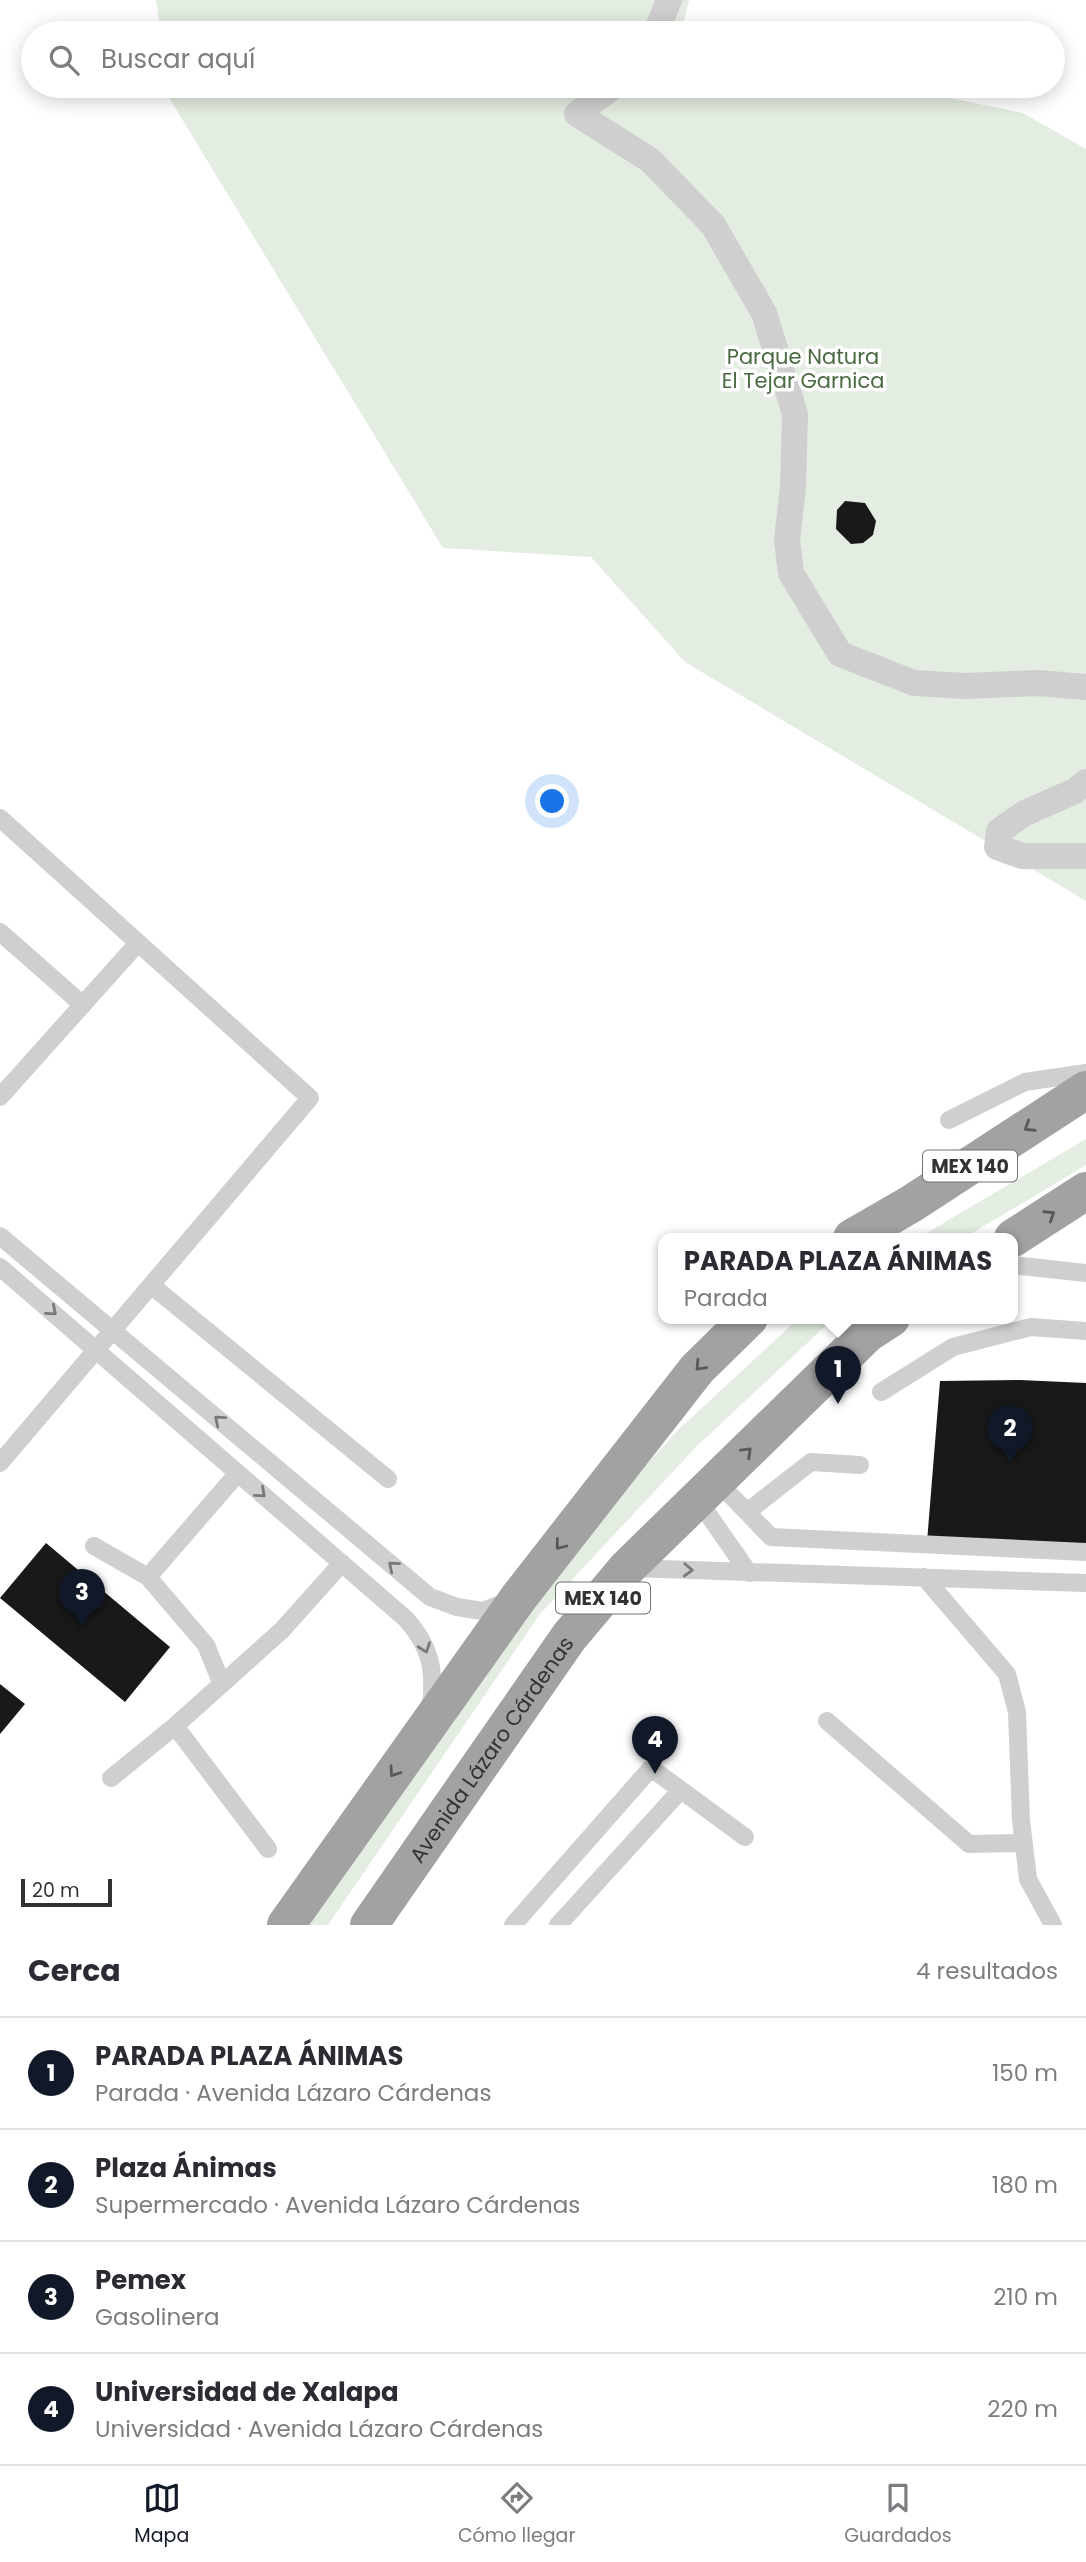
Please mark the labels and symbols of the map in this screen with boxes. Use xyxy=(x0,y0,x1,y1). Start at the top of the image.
park label: Parque Natura El Tejar Garnica xyxy=(722,342,884,395)
your location xyxy=(535,784,569,818)
one-way arrow xyxy=(1023,1119,1036,1132)
road number: MEX 140 xyxy=(923,1150,1017,1182)
one-way arrow xyxy=(1042,1210,1055,1223)
one-way arrow xyxy=(43,1303,56,1315)
pin: 1 xyxy=(815,1346,861,1404)
one-way arrow xyxy=(696,1358,709,1371)
pin: 2 xyxy=(987,1405,1033,1463)
one-way arrow xyxy=(214,1416,226,1429)
one-way arrow xyxy=(739,1448,751,1460)
one-way arrow xyxy=(252,1485,265,1497)
one-way arrow xyxy=(555,1537,568,1550)
one-way arrow xyxy=(389,1562,401,1575)
one-way arrow xyxy=(683,1563,694,1578)
pin: 3 xyxy=(59,1569,105,1627)
road number: MEX 140 xyxy=(556,1582,650,1614)
street label: Avenida Lázaro Cárdenas xyxy=(402,1630,580,1868)
one-way arrow xyxy=(416,1641,430,1653)
pin: 4 xyxy=(632,1716,678,1774)
one-way arrow xyxy=(390,1764,403,1777)
scale bar xyxy=(21,1876,112,1908)

